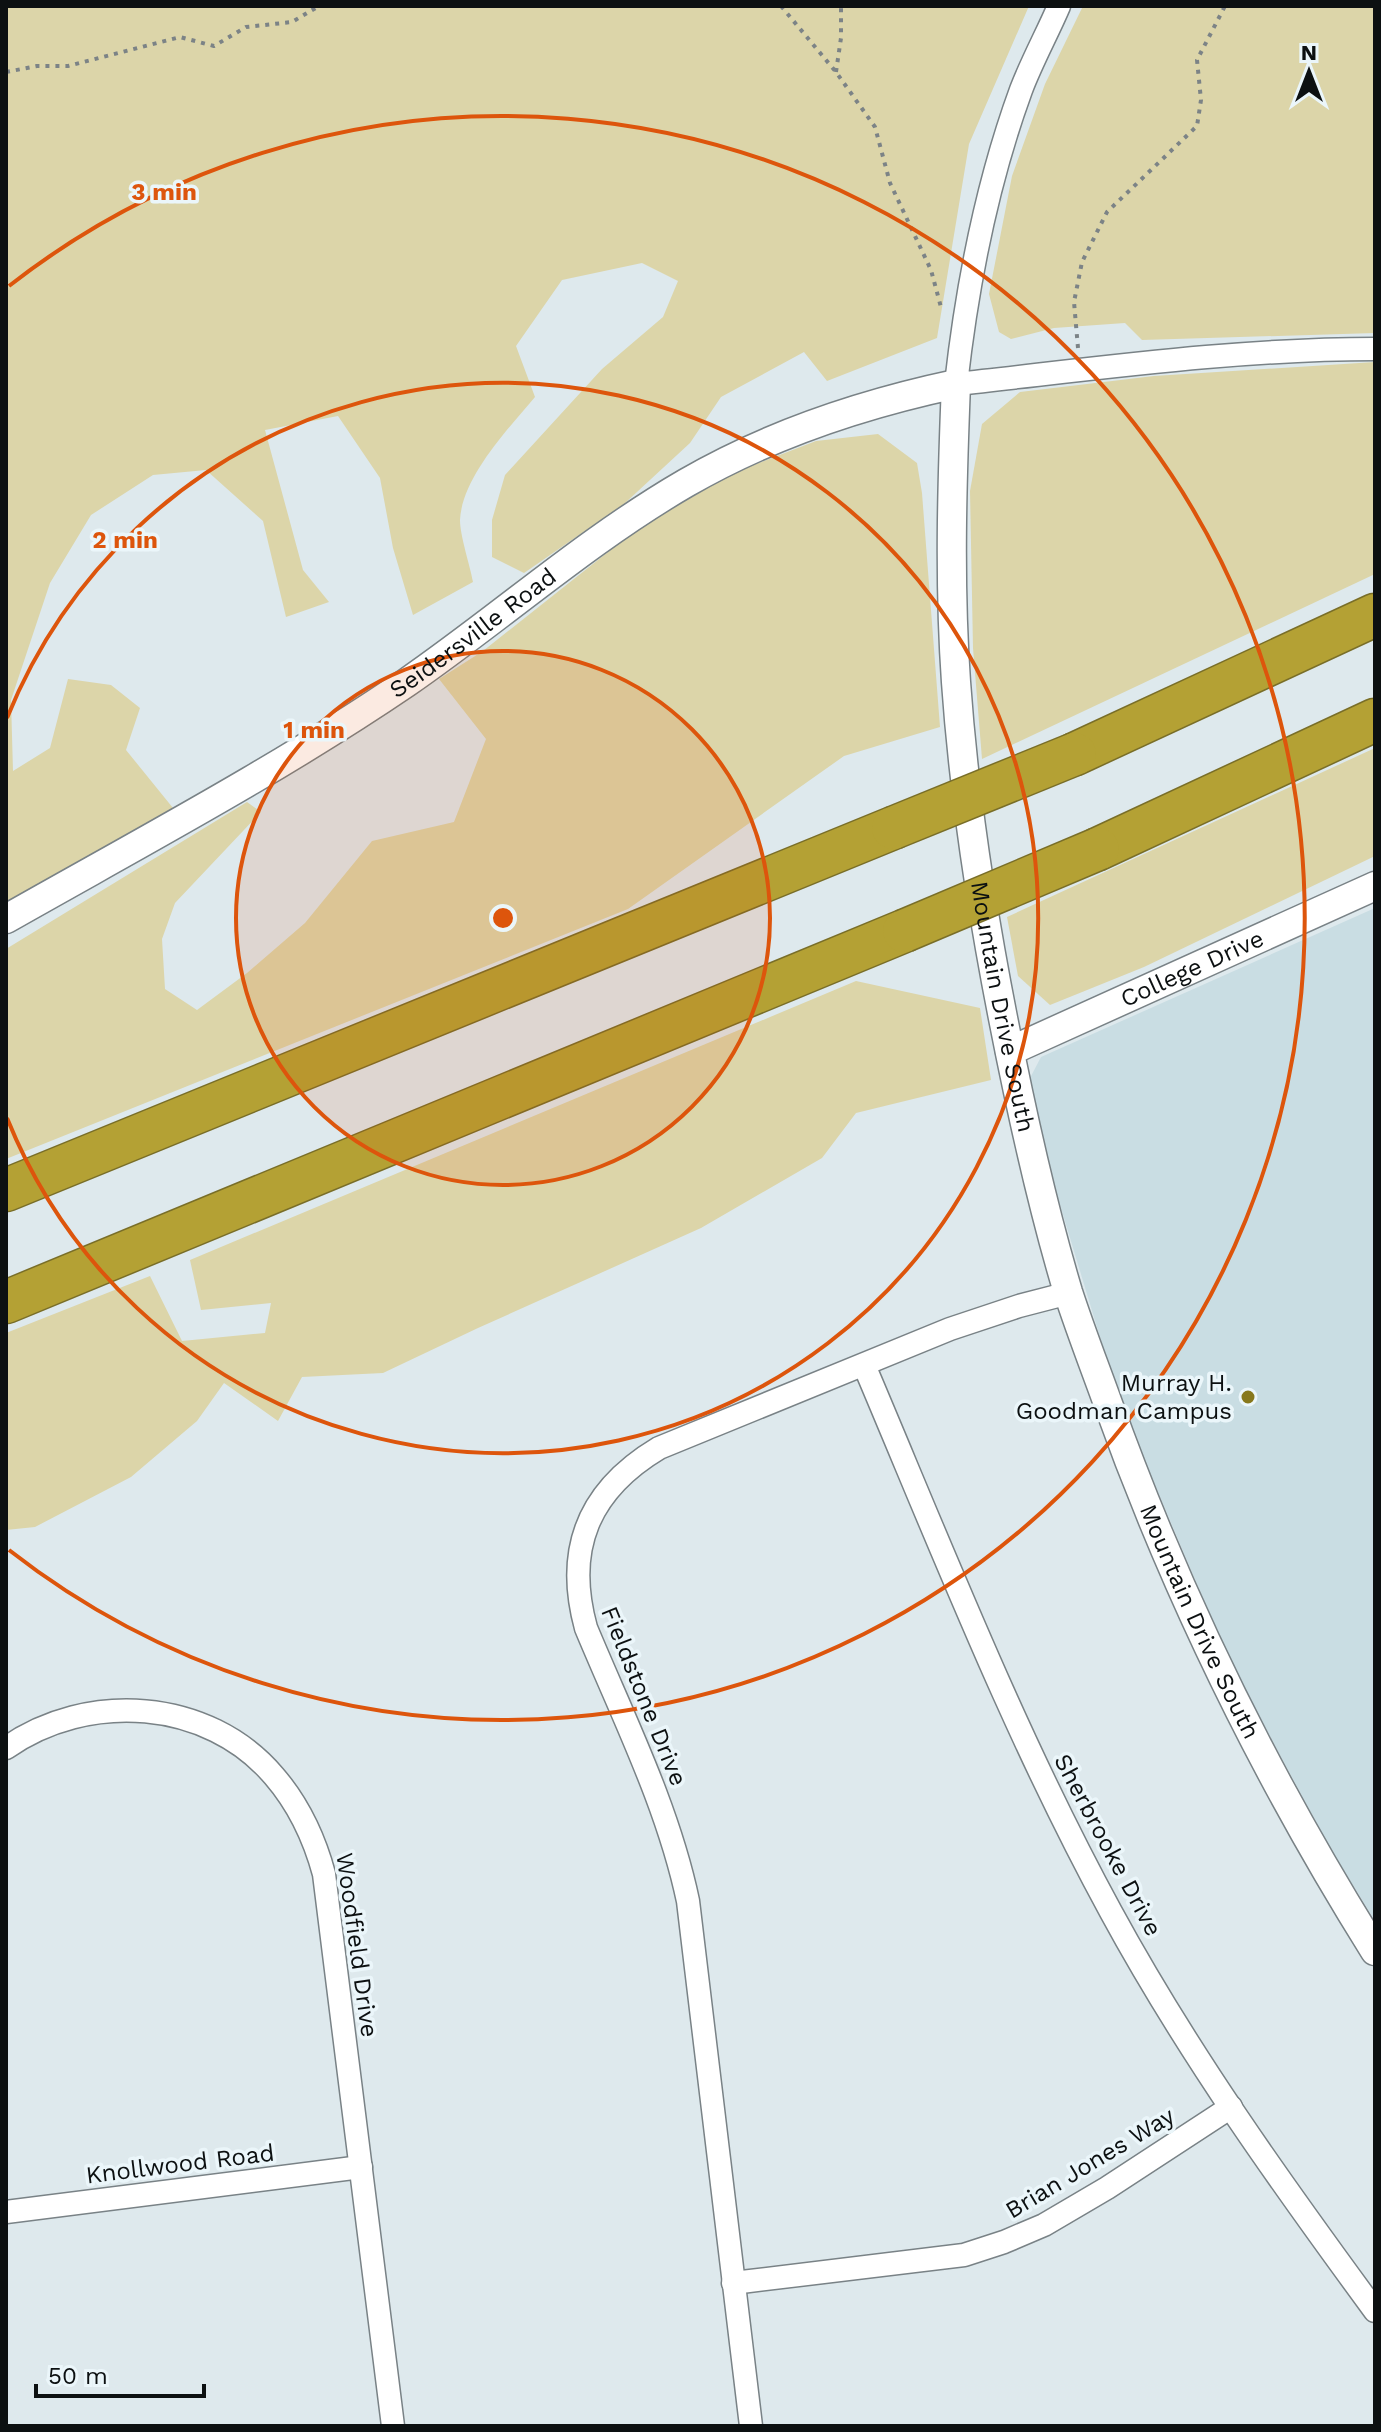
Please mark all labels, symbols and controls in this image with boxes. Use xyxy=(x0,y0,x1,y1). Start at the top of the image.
north arrow xyxy=(1269,32,1349,112)
text: N xyxy=(1301,40,1317,65)
text: 3 min xyxy=(131,178,197,206)
text: 2 min xyxy=(92,526,158,554)
street label: Seidersville Road xyxy=(384,562,562,704)
text: 1 min xyxy=(283,716,345,744)
street label: Mountain Drive South xyxy=(965,879,1040,1135)
centre of rings xyxy=(489,904,517,932)
street label: College Drive xyxy=(1116,924,1268,1013)
place label: Murray H. Goodman Campus xyxy=(1016,1369,1232,1425)
marker: Murray H. Goodman Campus xyxy=(1239,1388,1257,1406)
street label: Mountain Drive South xyxy=(1134,1500,1265,1743)
street label: Fieldstone Drive xyxy=(595,1602,693,1790)
street label: Sherbrooke Drive xyxy=(1048,1749,1168,1941)
street label: Woodfield Drive xyxy=(330,1851,384,2039)
street label: Brian Jones Way xyxy=(1000,2101,1180,2224)
street label: Knollwood Road xyxy=(84,2139,276,2189)
scale bar xyxy=(36,2348,204,2398)
text: 50 m xyxy=(48,2362,108,2390)

